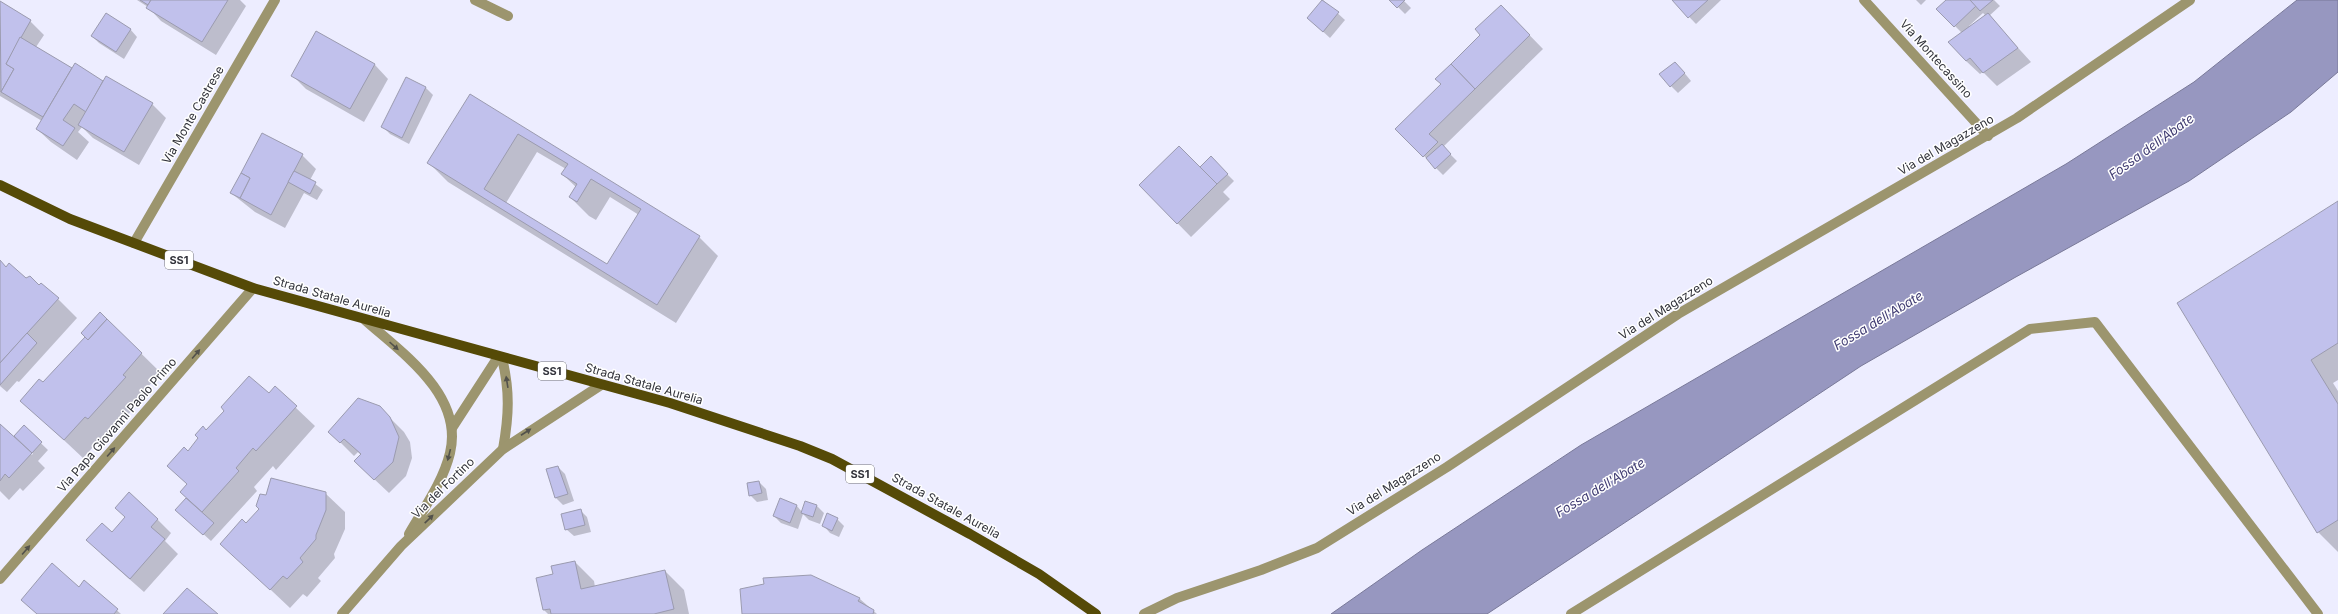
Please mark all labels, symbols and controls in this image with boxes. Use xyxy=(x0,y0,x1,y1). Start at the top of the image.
street label: Via Montecassino xyxy=(1897,16,1976,101)
street label: Via Monte Castrese xyxy=(158,63,227,167)
water label: Fossa dell'Abate xyxy=(2105,110,2197,182)
street label: Via del Magazzeno xyxy=(1895,111,1996,178)
road number: SS1 xyxy=(165,251,193,269)
street label: Strada Statale Aurelia xyxy=(271,272,393,321)
street label: Via del Magazzeno xyxy=(1616,273,1715,343)
water label: Fossa dell'Abate xyxy=(1830,287,1926,353)
one-way arrow xyxy=(389,341,399,350)
one-way arrow xyxy=(192,348,201,359)
street label: Via Papa Giovanni Paolo Primo xyxy=(54,354,179,495)
street label: Strada Statale Aurelia xyxy=(583,359,705,408)
road number: SS1 xyxy=(538,362,566,380)
one-way arrow xyxy=(504,376,510,388)
one-way arrow xyxy=(520,428,531,436)
one-way arrow xyxy=(106,447,115,456)
one-way arrow xyxy=(446,449,452,461)
street label: Via del Magazzeno xyxy=(1344,449,1443,519)
street label: Via del Fortino xyxy=(408,454,477,521)
water label: Fossa dell'Abate xyxy=(1552,454,1648,520)
road number: SS1 xyxy=(846,465,874,483)
street label: Strada Statale Aurelia xyxy=(889,469,1003,542)
one-way arrow xyxy=(424,515,434,524)
one-way arrow xyxy=(21,544,30,555)

